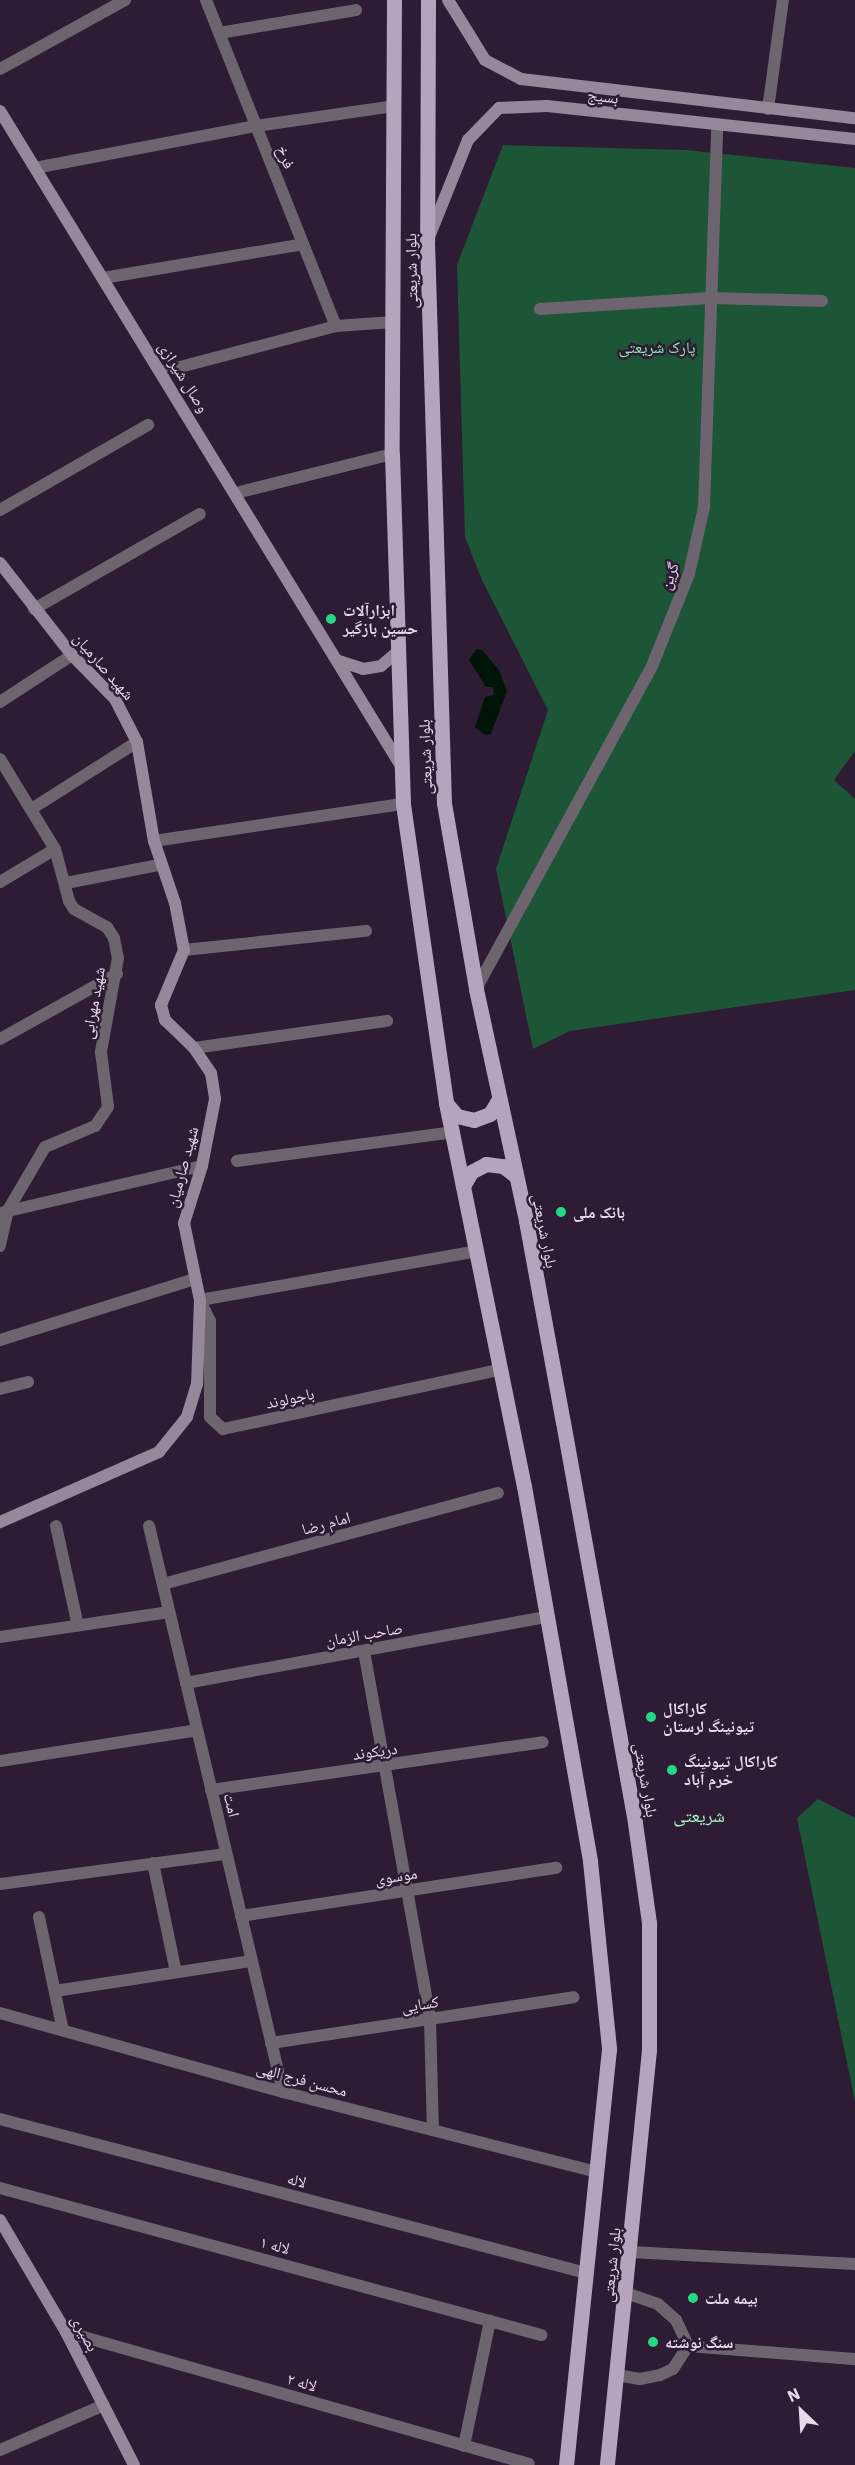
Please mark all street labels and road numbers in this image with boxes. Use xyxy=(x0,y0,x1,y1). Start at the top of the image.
street label: بسیج xyxy=(586,85,620,107)
street label: فرخ xyxy=(273,143,299,171)
street label: بلوار شریعتی xyxy=(401,233,421,309)
street label: وصال شیرازی xyxy=(155,338,213,416)
street label: گرین xyxy=(655,560,683,592)
street label: شهید صارمیان xyxy=(70,628,138,704)
street label: بلوار شریعتی xyxy=(414,719,436,795)
street label: شهید مهرابی xyxy=(77,965,109,1041)
street label: شهید صارمیان xyxy=(162,1124,202,1210)
street label: بلوار شریعتی xyxy=(528,1192,562,1270)
street label: باجولوند xyxy=(264,1384,316,1412)
street label: امام رضا xyxy=(300,1507,352,1539)
street label: صاحب الزمان xyxy=(324,1618,404,1650)
street label: دریکوند xyxy=(351,1738,399,1764)
street label: بلوار شریعتی xyxy=(630,1741,662,1819)
street label: امت xyxy=(220,1791,244,1819)
street label: موسوی xyxy=(373,1863,419,1889)
street label: کسایی xyxy=(400,1992,440,2016)
street label: محسن فرج الهی xyxy=(255,2058,349,2100)
street label: لاله xyxy=(285,2168,309,2192)
street label: بلوار شریعتی xyxy=(598,2226,624,2304)
street label: لاله ۱ xyxy=(258,2232,292,2258)
street label: بصیری xyxy=(67,2311,103,2355)
street label: لاله ۲ xyxy=(285,2369,319,2395)

